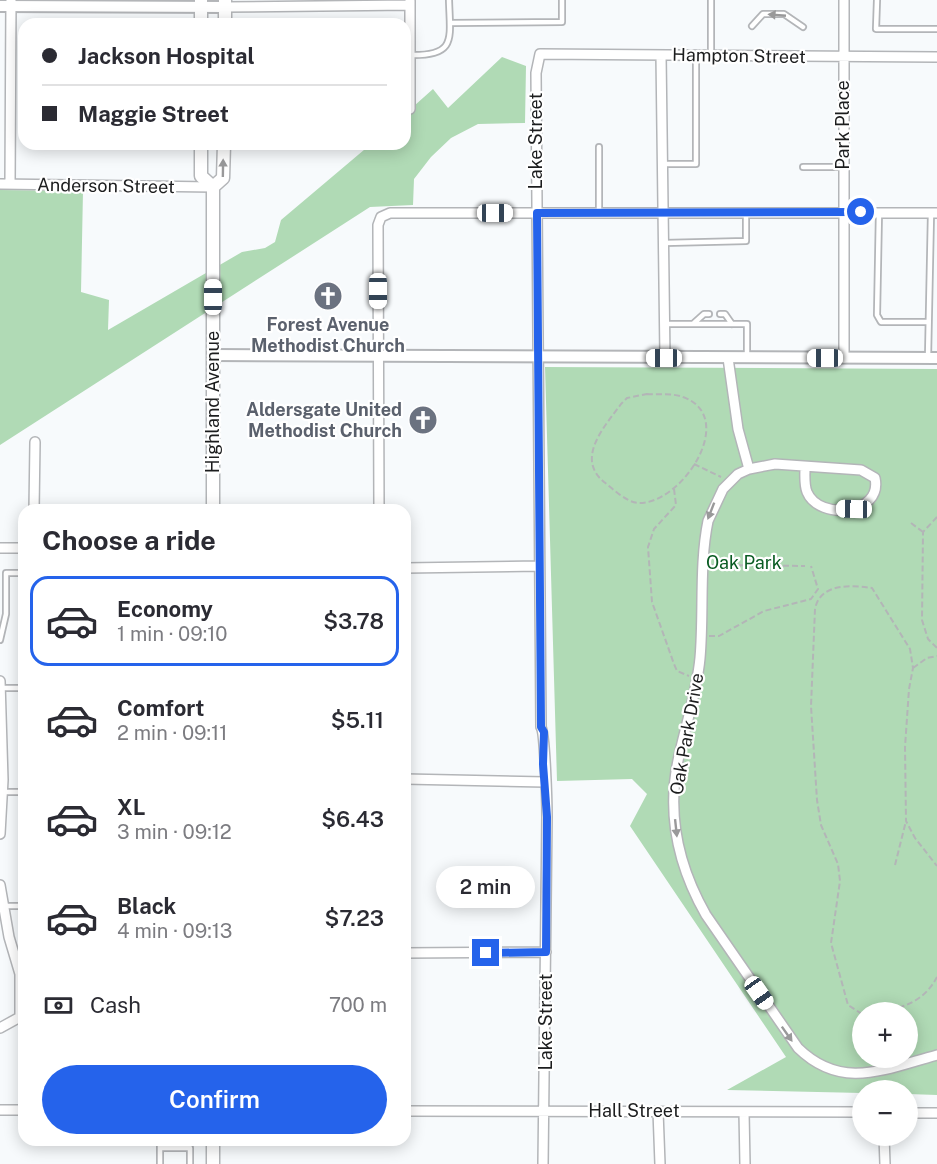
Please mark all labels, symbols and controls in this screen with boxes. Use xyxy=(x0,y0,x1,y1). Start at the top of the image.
one-way arrow xyxy=(767,10,786,20)
text: Jackson Hospital xyxy=(78,43,255,69)
street label: Hampton Street xyxy=(672,44,806,67)
street label: Park Place xyxy=(832,80,853,170)
street label: Lake Street xyxy=(525,93,546,189)
text: Maggie Street xyxy=(78,101,229,127)
one-way arrow xyxy=(219,158,228,177)
street label: Anderson Street xyxy=(37,174,175,197)
route start xyxy=(847,198,874,225)
car xyxy=(477,204,513,222)
car xyxy=(369,273,387,309)
car xyxy=(204,279,222,315)
church icon: Forest Avenue Methodist Church xyxy=(312,280,344,312)
place label: Forest Avenue Methodist Church xyxy=(251,314,405,356)
street label: Highland Avenue xyxy=(202,331,223,473)
car xyxy=(646,349,682,367)
car xyxy=(807,349,843,367)
place label: Aldersgate United Methodist Church xyxy=(246,399,402,441)
church icon: Aldersgate United Methodist Church xyxy=(407,404,439,436)
car xyxy=(836,500,872,518)
one-way arrow xyxy=(706,502,716,520)
text: Choose a ride xyxy=(42,524,216,556)
park label: Oak Park xyxy=(706,552,782,573)
icon: car xyxy=(45,594,99,648)
text: Economy xyxy=(117,596,213,622)
text: $3.78 xyxy=(323,608,384,634)
text: 1 min · 09:10 xyxy=(117,622,228,646)
street label: Oak Park Drive xyxy=(665,671,708,796)
icon: car xyxy=(45,693,99,747)
text: Comfort xyxy=(117,695,204,721)
text: $5.11 xyxy=(331,707,384,733)
text: 2 min · 09:11 xyxy=(117,721,227,745)
icon: car xyxy=(45,792,99,846)
text: XL xyxy=(117,794,145,820)
text: $6.43 xyxy=(321,806,384,832)
one-way arrow xyxy=(671,819,681,838)
text: 3 min · 09:12 xyxy=(117,820,232,844)
callout: 2 min xyxy=(436,866,536,908)
text: 2 min xyxy=(460,875,511,899)
icon: car xyxy=(45,891,99,945)
text: Black xyxy=(117,893,176,919)
text: $7.23 xyxy=(325,905,384,931)
text: 4 min · 09:13 xyxy=(117,919,232,943)
route end xyxy=(472,939,499,966)
car xyxy=(741,973,777,1013)
street label: Lake Street xyxy=(535,974,556,1070)
icon: cash xyxy=(42,989,75,1022)
text: Cash xyxy=(90,992,141,1018)
text: 700 m xyxy=(329,993,387,1017)
map controls xyxy=(852,1002,918,1146)
button: + xyxy=(852,1002,918,1068)
one-way arrow xyxy=(781,1026,793,1041)
button: Confirm xyxy=(42,1065,387,1134)
button: − xyxy=(852,1080,918,1146)
street label: Hall Street xyxy=(588,1100,680,1121)

